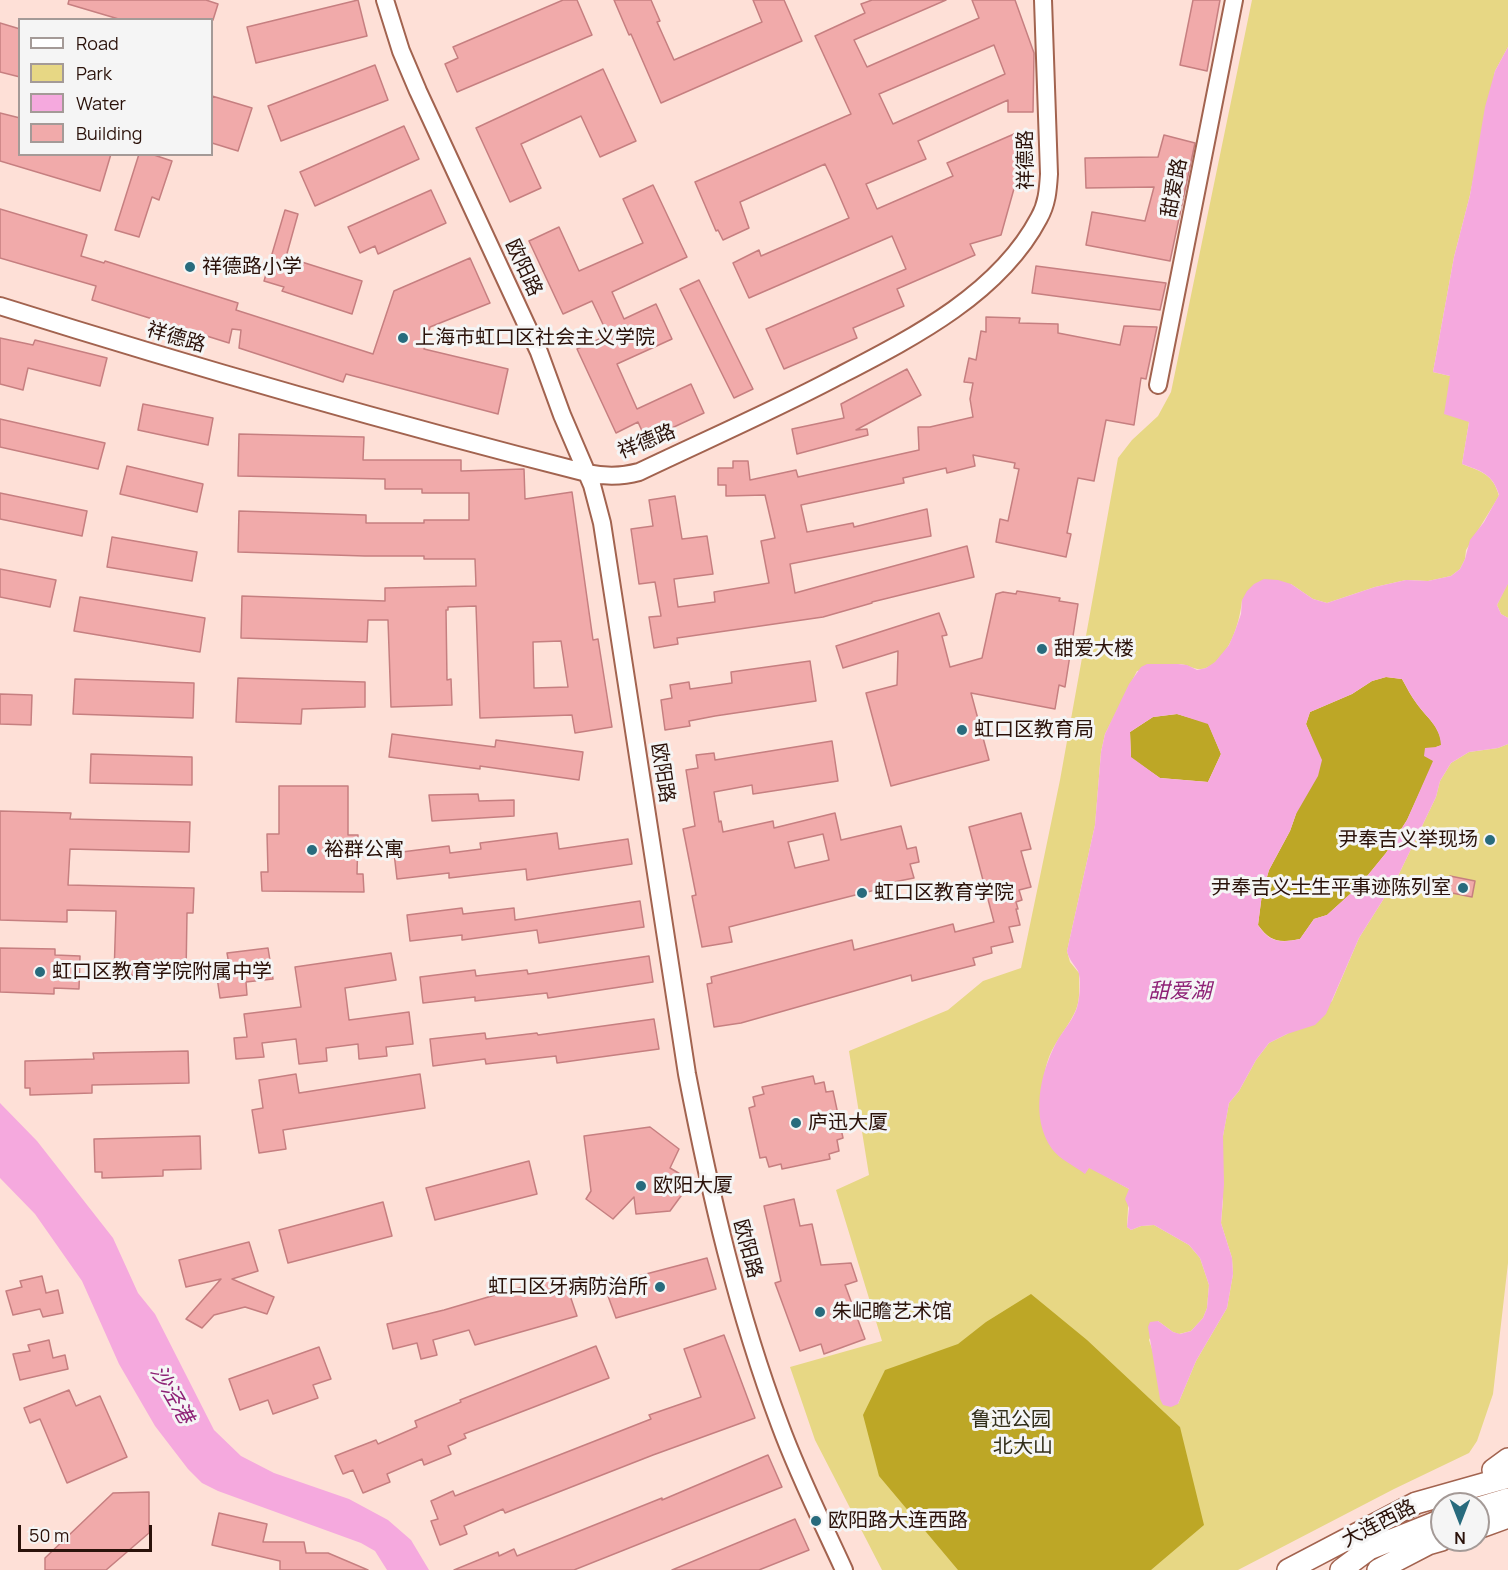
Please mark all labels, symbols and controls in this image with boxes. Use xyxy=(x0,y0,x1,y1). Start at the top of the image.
legend xyxy=(18,18,213,156)
text: Road xyxy=(76,31,119,55)
text: Park xyxy=(76,61,112,85)
text: Water xyxy=(76,91,126,115)
text: Building xyxy=(76,121,142,145)
street label: 祥德路 xyxy=(1014,130,1038,190)
street label: 甜爱路 xyxy=(1157,156,1193,220)
street label: 欧阳路 xyxy=(499,236,547,300)
place label: 祥德路小学 xyxy=(202,255,302,279)
marker: 祥德路小学 xyxy=(183,260,197,274)
street label: 祥德路 xyxy=(144,318,208,358)
place label: 上海市虹口区社会主义学院 xyxy=(415,326,655,350)
marker: 上海市虹口区社会主义学院 xyxy=(396,331,410,345)
street label: 祥德路 xyxy=(615,420,679,464)
place label: 甜爱大楼 xyxy=(1054,637,1134,661)
marker: 甜爱大楼 xyxy=(1035,642,1049,656)
place label: 虹口区教育局 xyxy=(974,718,1094,742)
marker: 虹口区教育局 xyxy=(955,723,969,737)
street label: 欧阳路 xyxy=(645,741,679,805)
place label: 尹奉吉义举现场 xyxy=(1338,828,1478,852)
marker: 尹奉吉义举现场 xyxy=(1483,833,1497,847)
place label: 裕群公寓 xyxy=(324,838,404,862)
marker: 裕群公寓 xyxy=(305,843,319,857)
place label: 尹奉吉义士生平事迹陈列室 xyxy=(1211,876,1451,900)
place label: 虹口区教育学院 xyxy=(874,881,1014,905)
marker: 尹奉吉义士生平事迹陈列室 xyxy=(1456,881,1470,895)
marker: 虹口区教育学院 xyxy=(855,886,869,900)
place label: 虹口区教育学院附属中学 xyxy=(52,960,272,984)
marker: 虹口区教育学院附属中学 xyxy=(33,965,47,979)
water label: 甜爱湖 xyxy=(1149,979,1211,1005)
place label: 庐迅大厦 xyxy=(808,1111,888,1135)
marker: 庐迅大厦 xyxy=(789,1116,803,1130)
place label: 欧阳大厦 xyxy=(653,1174,733,1198)
marker: 欧阳大厦 xyxy=(634,1179,648,1193)
street label: 欧阳路 xyxy=(728,1217,766,1281)
place label: 虹口区牙病防治所 xyxy=(488,1275,648,1299)
marker: 虹口区牙病防治所 xyxy=(653,1280,667,1294)
place label: 朱屺瞻艺术馆 xyxy=(832,1300,952,1324)
marker: 朱屺瞻艺术馆 xyxy=(813,1305,827,1319)
water label: 沙泾港 xyxy=(144,1361,198,1429)
park label: 鲁迅公园 xyxy=(971,1408,1051,1432)
park label: 北大山 xyxy=(993,1435,1053,1459)
north arrow xyxy=(1430,1492,1490,1552)
street label: 大连西路 xyxy=(1338,1495,1420,1553)
place label: 欧阳路大连西路 xyxy=(828,1509,968,1533)
scale bar xyxy=(21,1513,154,1551)
marker: 欧阳路大连西路 xyxy=(809,1514,823,1528)
text: 50 m xyxy=(29,1523,69,1547)
text: N xyxy=(1454,1527,1466,1549)

